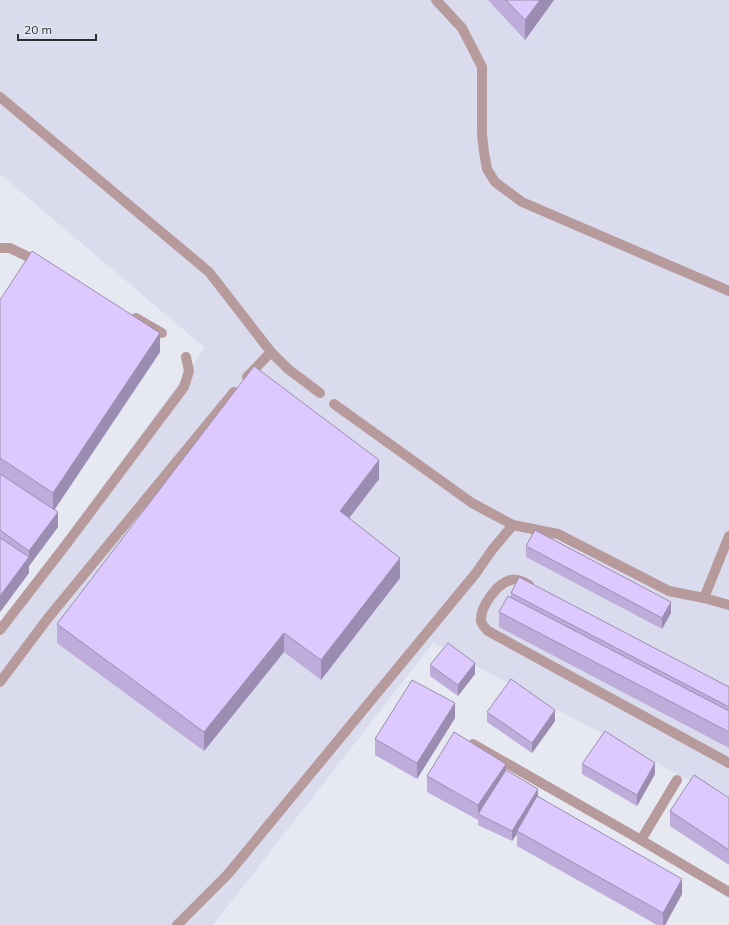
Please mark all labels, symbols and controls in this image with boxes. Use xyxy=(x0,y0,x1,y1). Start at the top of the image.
scale bar xyxy=(18,16,96,42)
text: 20 m xyxy=(24,22,52,37)

